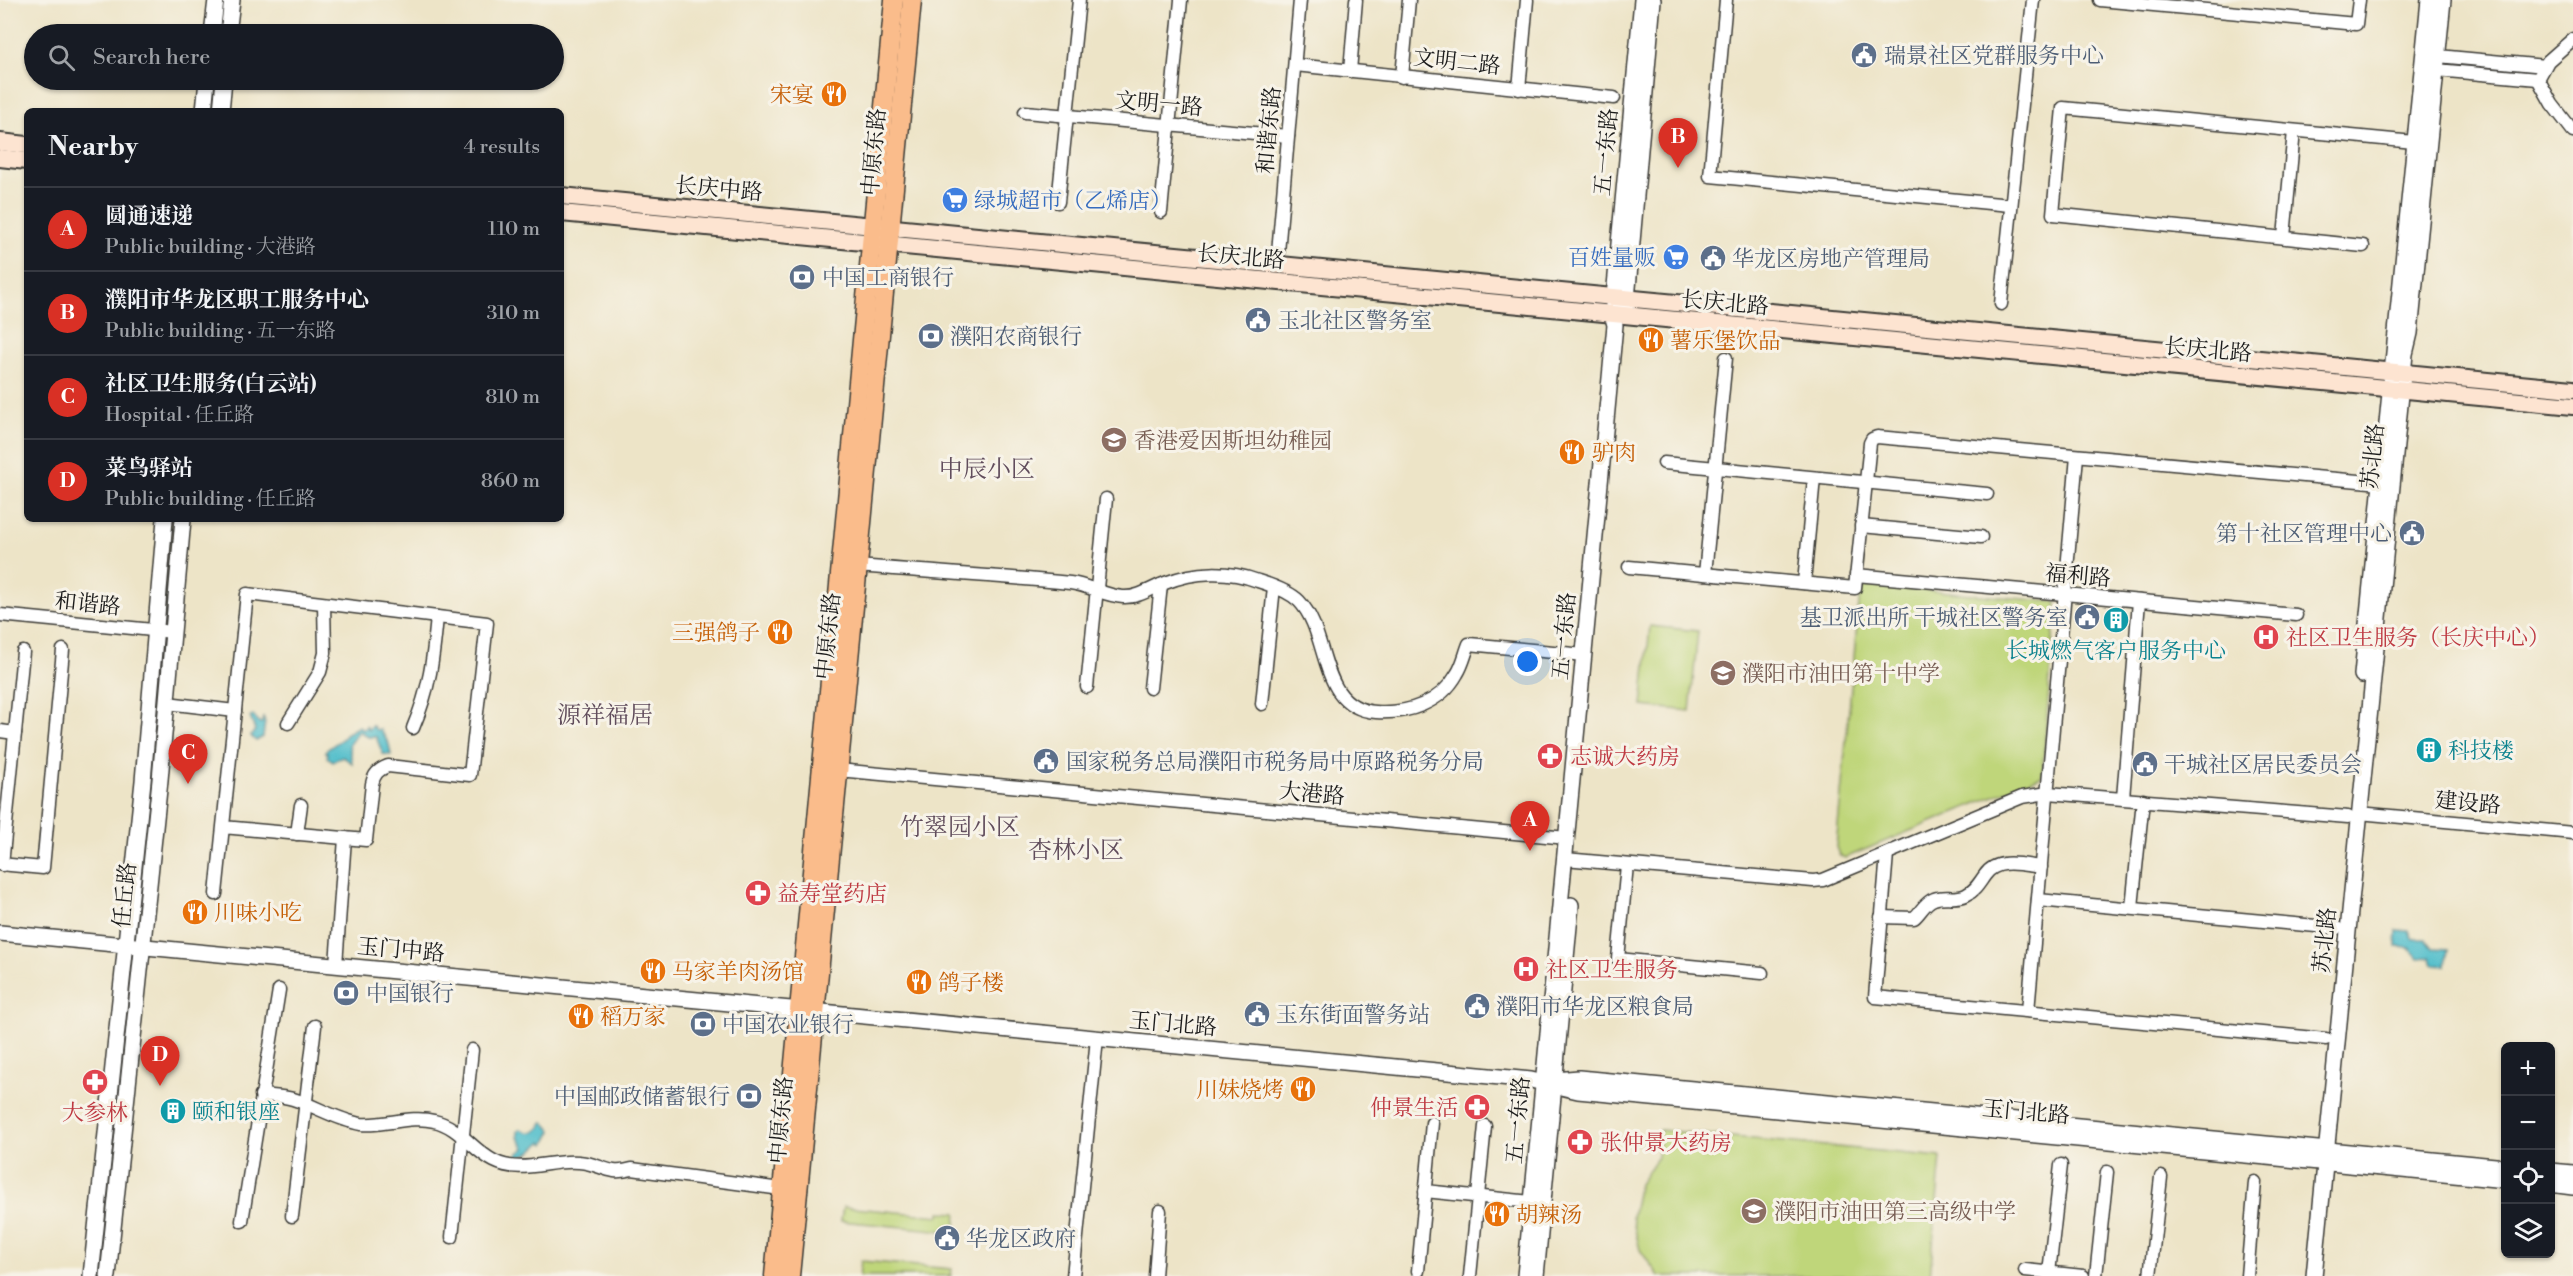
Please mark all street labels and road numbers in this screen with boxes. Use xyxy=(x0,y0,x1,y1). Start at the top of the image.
street label: 文明二路 xyxy=(1412,44,1502,81)
street label: 和谐东路 xyxy=(1252,85,1287,175)
street label: 文明一路 xyxy=(1114,87,1204,122)
street label: 中原东路 xyxy=(857,107,892,197)
street label: 五一东路 xyxy=(1589,107,1624,197)
street label: 长庆中路 xyxy=(674,172,764,207)
street label: 长庆北路 xyxy=(1196,240,1286,275)
street label: 长庆北路 xyxy=(1680,286,1770,321)
street label: 长庆北路 xyxy=(2163,333,2253,368)
street label: 苏北路 xyxy=(2357,422,2390,490)
street label: 福利路 xyxy=(2044,560,2112,593)
street label: 和谐路 xyxy=(54,588,122,621)
street label: 中原东路 xyxy=(810,591,847,681)
street label: 五一东路 xyxy=(1547,591,1582,681)
street label: 大港路 xyxy=(1278,778,1346,811)
street label: 建设路 xyxy=(2434,787,2502,820)
street label: 任丘路 xyxy=(109,861,142,929)
street label: 苏北路 xyxy=(2309,906,2342,974)
street label: 玉门中路 xyxy=(356,933,446,968)
street label: 玉门北路 xyxy=(1128,1007,1218,1042)
street label: 中原东路 xyxy=(764,1075,799,1165)
street label: 五一东路 xyxy=(1501,1075,1536,1165)
street label: 玉门北路 xyxy=(1981,1095,2071,1130)

